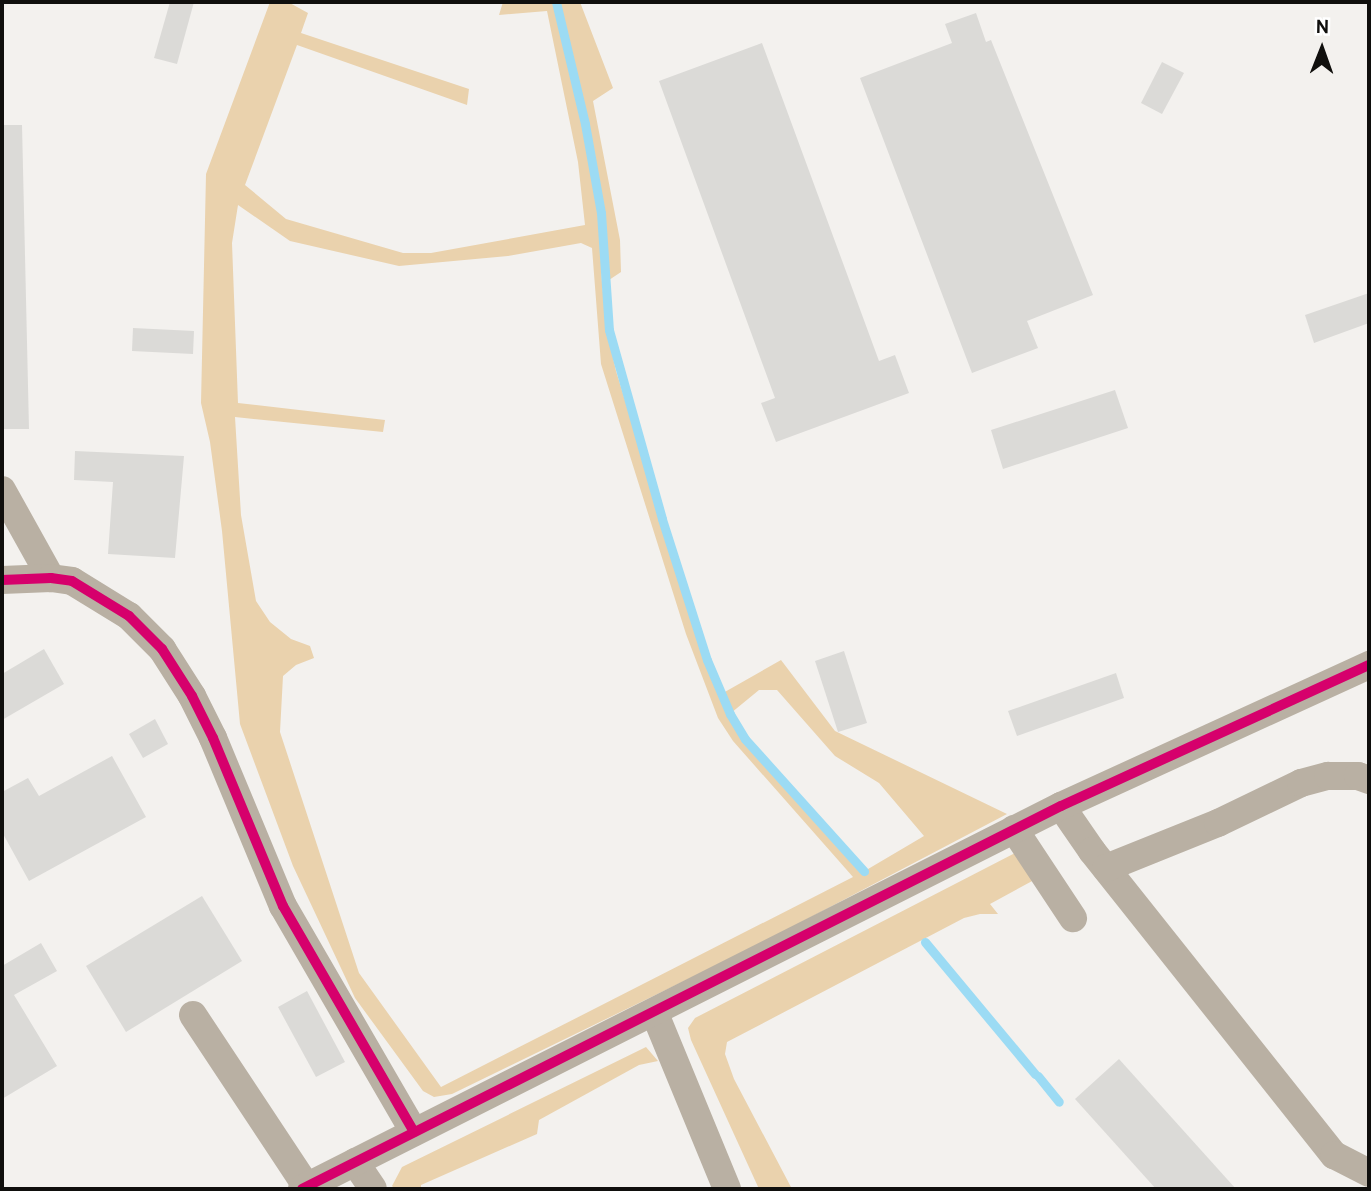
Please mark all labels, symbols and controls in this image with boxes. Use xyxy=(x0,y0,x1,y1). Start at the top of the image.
north arrow xyxy=(1287,14,1357,84)
text: N xyxy=(1315,16,1329,40)

